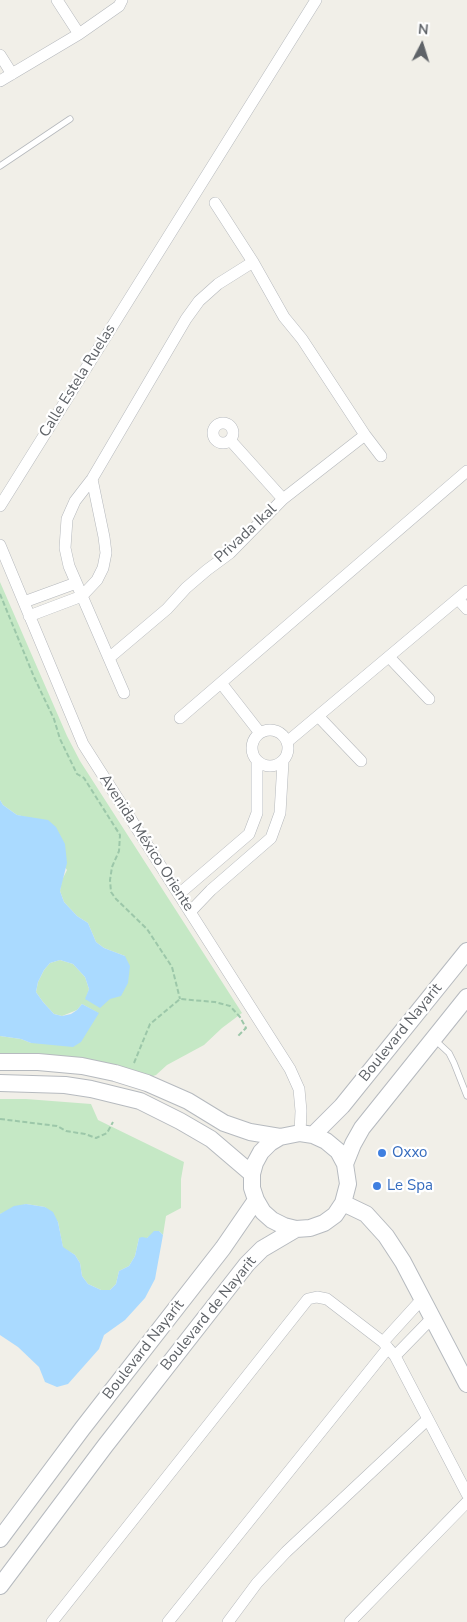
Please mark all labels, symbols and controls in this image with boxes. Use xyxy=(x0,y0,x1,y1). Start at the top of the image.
north arrow xyxy=(397,20,447,70)
text: N xyxy=(417,20,429,39)
street label: Calle Estela Ruelas xyxy=(36,321,120,441)
street label: Privada Ikal xyxy=(211,501,281,567)
street label: Avenida México Oriente xyxy=(95,771,197,915)
street label: Boulevard Nayarit xyxy=(356,980,446,1086)
place label: Oxxo xyxy=(392,1144,427,1162)
marker: Oxxo xyxy=(376,1147,388,1159)
place label: Le Spa xyxy=(387,1177,433,1195)
marker: Le Spa xyxy=(371,1180,383,1192)
street label: Boulevard de Nayarit xyxy=(157,1253,261,1375)
street label: Boulevard Nayarit xyxy=(100,1297,188,1403)

